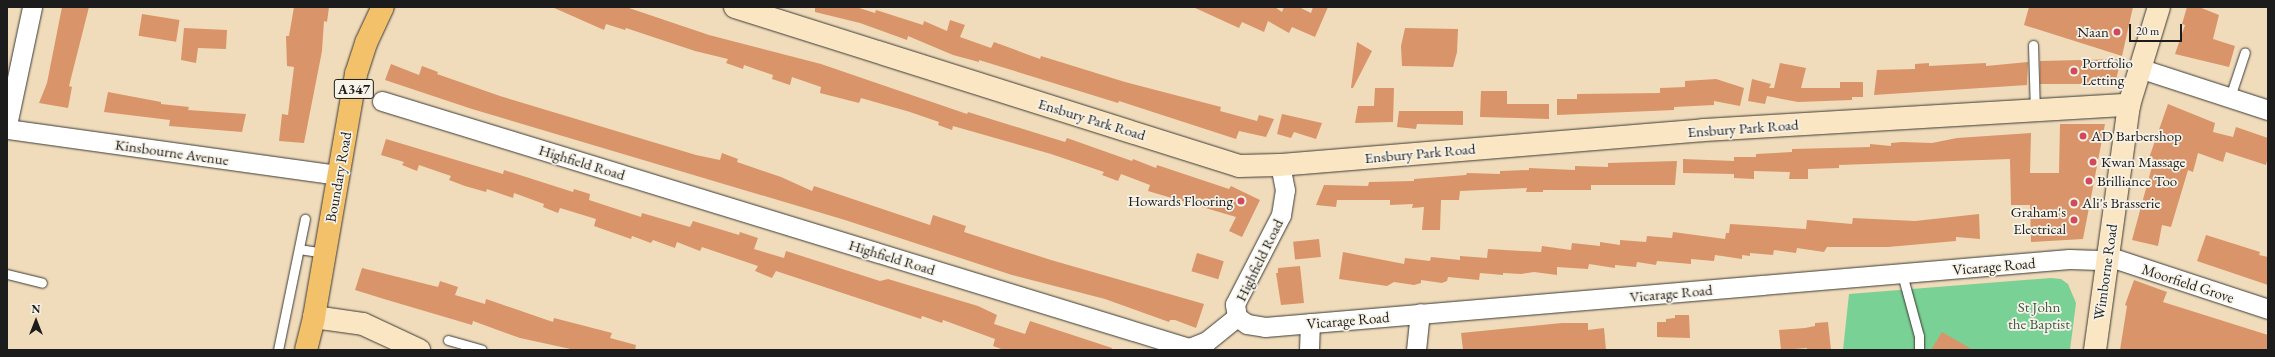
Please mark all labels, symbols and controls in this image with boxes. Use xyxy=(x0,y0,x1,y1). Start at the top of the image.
scale bar xyxy=(2131,16,2184,42)
place label: Naan xyxy=(2077,23,2109,41)
text: 20 m xyxy=(2136,23,2159,39)
marker: Naan xyxy=(2112,27,2122,37)
place label: Portfolio Letting xyxy=(2082,53,2133,88)
marker: Portfolio Letting xyxy=(2069,66,2079,76)
road number: A347 xyxy=(333,77,375,101)
street label: Ensbury Park Road xyxy=(1036,94,1148,144)
street label: Ensbury Park Road xyxy=(1687,115,1799,141)
place label: AD Barbershop xyxy=(2091,127,2182,145)
street label: Boundary Road xyxy=(321,130,355,224)
marker: AD Barbershop xyxy=(2078,131,2088,141)
street label: Kinsbourne Avenue xyxy=(114,135,230,169)
street label: Ensbury Park Road xyxy=(1364,139,1476,167)
street label: Highfield Road xyxy=(537,140,627,184)
place label: Kwan Massage xyxy=(2101,153,2185,171)
marker: Kwan Massage xyxy=(2088,157,2098,167)
place label: Brilliance Too xyxy=(2097,172,2177,190)
marker: Brilliance Too xyxy=(2084,176,2094,186)
place label: Howards Flooring xyxy=(1128,192,1233,210)
place label: Ali's Brasserie xyxy=(2082,194,2160,212)
marker: Howards Flooring xyxy=(1236,196,1246,206)
marker: Ali's Brasserie xyxy=(2069,198,2079,208)
place label: Graham's Electrical xyxy=(2011,202,2066,237)
marker: Graham's Electrical xyxy=(2069,215,2079,225)
street label: Highfield Road xyxy=(1231,216,1287,304)
street label: Wimborne Road xyxy=(2089,223,2121,321)
street label: Highfield Road xyxy=(847,235,937,279)
street label: Vicarage Road xyxy=(1952,253,2036,279)
street label: Moorfield Grove xyxy=(2140,260,2236,306)
street label: Vicarage Road xyxy=(1629,280,1713,306)
park label: St John the Baptist xyxy=(2008,297,2070,332)
north arrow xyxy=(16,301,56,341)
text: N xyxy=(32,302,40,316)
street label: Vicarage Road xyxy=(1306,307,1390,333)

